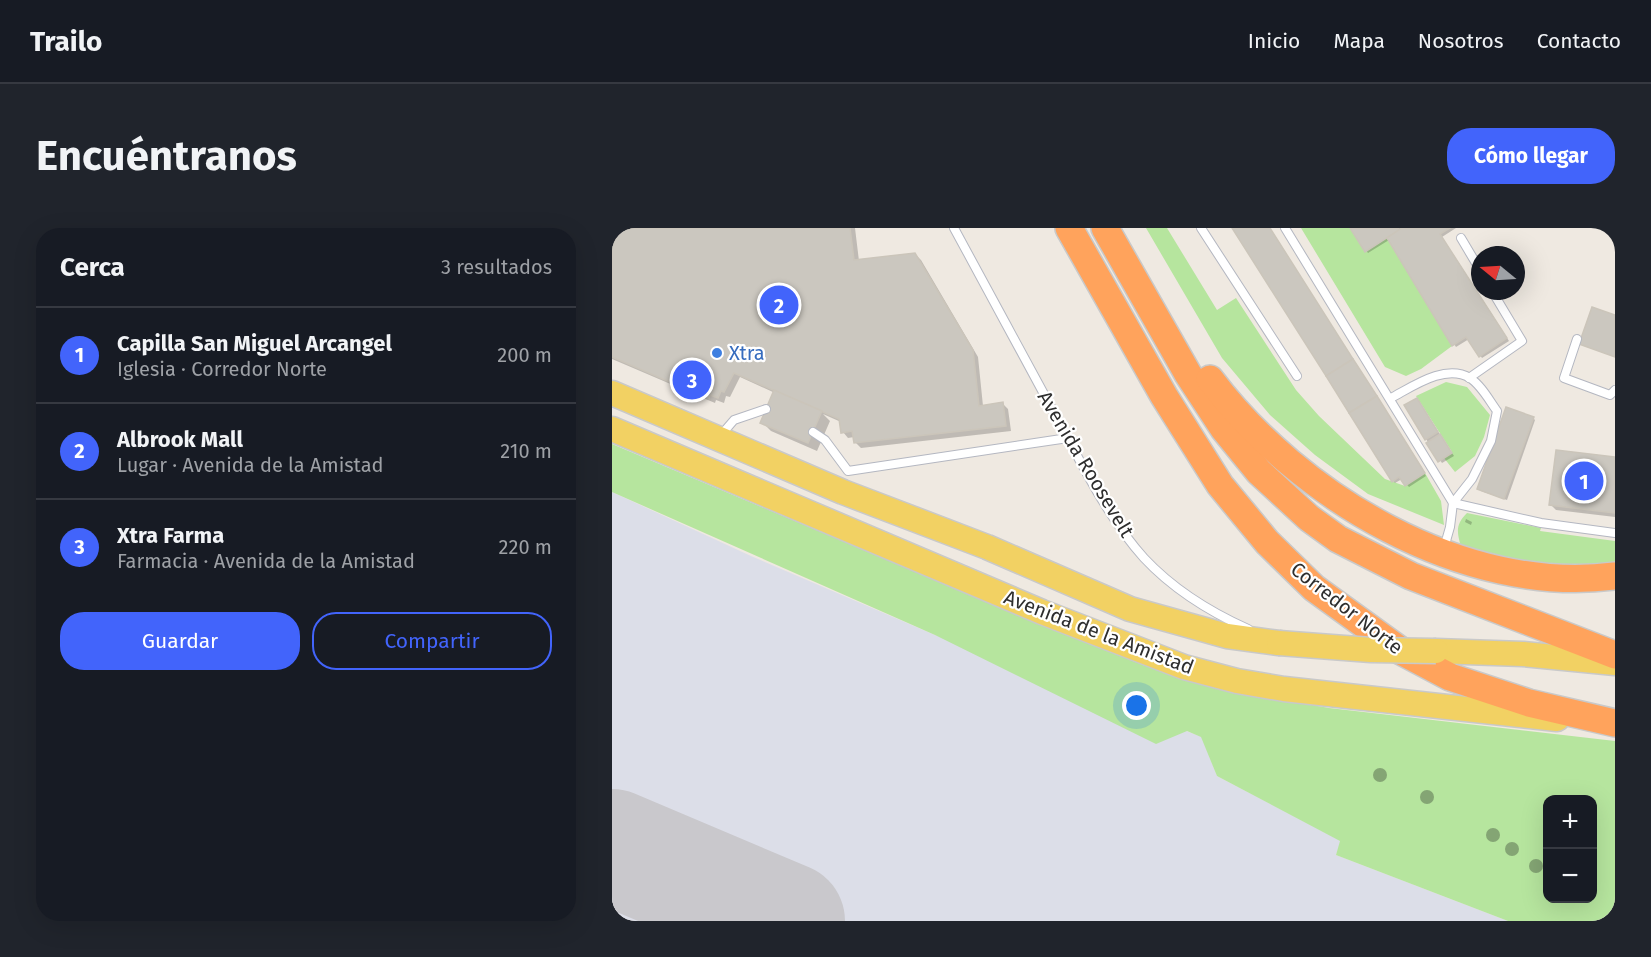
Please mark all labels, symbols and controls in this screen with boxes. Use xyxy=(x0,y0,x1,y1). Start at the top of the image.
text: Trailo xyxy=(30,25,102,58)
text: Inicio xyxy=(1248,28,1300,54)
text: Mapa xyxy=(1333,28,1385,54)
text: Nosotros xyxy=(1418,28,1504,54)
text: Contacto xyxy=(1537,28,1621,54)
button: Cómo llegar xyxy=(1447,128,1615,184)
text: Encuéntranos xyxy=(36,131,297,181)
north arrow xyxy=(1471,246,1525,300)
text: Cerca xyxy=(60,252,125,283)
text: 3 resultados xyxy=(441,255,552,279)
pin: 2 xyxy=(760,282,798,328)
text: Capilla San Miguel Arcangel xyxy=(117,330,392,357)
place label: Xtra xyxy=(729,341,765,365)
text: 1 xyxy=(75,343,84,367)
text: 200 m xyxy=(497,343,552,367)
marker: Xtra xyxy=(710,346,724,360)
text: Iglesia · Corredor Norte xyxy=(117,357,327,381)
pin: 3 xyxy=(672,358,712,402)
street label: Avenida Roosevelt xyxy=(1033,386,1140,542)
text: Albrook Mall xyxy=(117,426,243,453)
text: 2 xyxy=(74,439,85,463)
text: 210 m xyxy=(500,439,552,463)
text: Lugar · Avenida de la Amistad xyxy=(117,453,384,477)
pin: 1 xyxy=(1564,458,1604,504)
text: Xtra Farma xyxy=(117,522,224,549)
text: 3 xyxy=(74,535,85,559)
text: 220 m xyxy=(499,535,552,559)
text: Farmacia · Avenida de la Amistad xyxy=(117,549,415,573)
street label: Corredor Norte xyxy=(1286,557,1408,659)
street label: Avenida de la Amistad xyxy=(1001,585,1197,679)
button: Guardar xyxy=(60,612,300,670)
button: Compartir xyxy=(312,612,552,670)
your location xyxy=(1122,691,1151,720)
map controls xyxy=(1543,795,1597,903)
button: + xyxy=(1543,795,1597,849)
button: − xyxy=(1543,849,1597,903)

